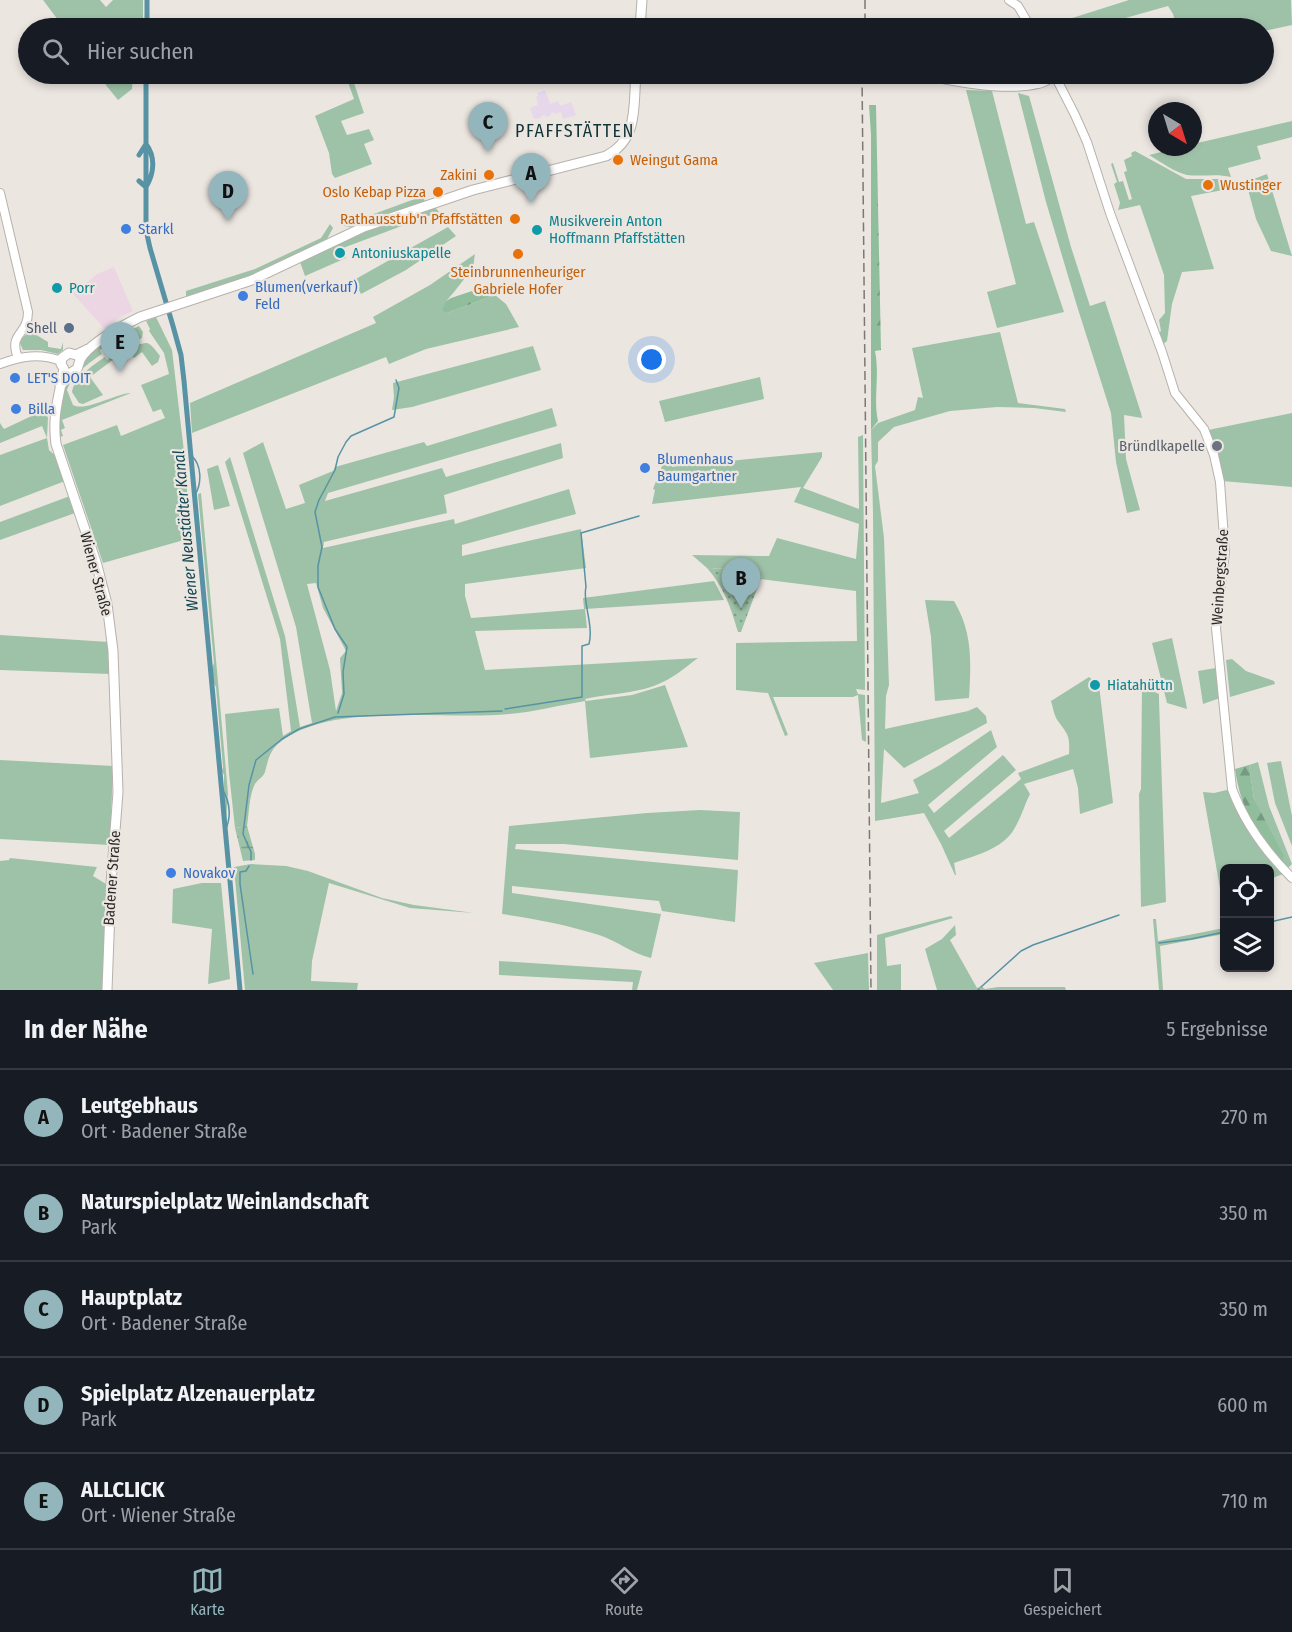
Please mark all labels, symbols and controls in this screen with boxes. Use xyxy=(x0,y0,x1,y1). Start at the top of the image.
search box xyxy=(18,18,1274,84)
icon: search xyxy=(39,35,72,68)
text: Hier suchen xyxy=(87,38,194,65)
pin: C xyxy=(468,102,508,152)
north arrow xyxy=(1148,102,1202,156)
district label: PFAFFSTÄTTEN xyxy=(515,120,635,142)
place label: Weingut Gama xyxy=(630,151,718,169)
marker: Weingut Gama xyxy=(611,153,625,167)
pin: A xyxy=(512,154,550,203)
place label: Zakini xyxy=(440,166,477,184)
marker: Zakini xyxy=(482,168,496,182)
pin: D xyxy=(208,172,248,221)
place label: Wustinger xyxy=(1220,176,1282,194)
marker: Wustinger xyxy=(1201,178,1215,192)
place label: Oslo Kebap Pizza xyxy=(322,183,426,201)
marker: Oslo Kebap Pizza xyxy=(431,185,445,199)
place label: Rathausstub'n Pfaffstätten xyxy=(340,210,503,228)
marker: Rathausstub'n Pfaffstätten xyxy=(508,212,522,226)
place label: Musikverein Anton Hoffmann Pfaffstätten xyxy=(549,212,685,247)
place label: Starkl xyxy=(138,220,174,238)
marker: Starkl xyxy=(119,222,133,236)
marker: Musikverein Anton Hoffmann Pfaffstätten xyxy=(530,223,544,237)
place label: Antoniuskapelle xyxy=(352,244,451,262)
marker: Antoniuskapelle xyxy=(333,246,347,260)
marker: Steinbrunnenheuriger Gabriele Hofer xyxy=(511,247,525,261)
place label: Steinbrunnenheuriger Gabriele Hofer xyxy=(450,263,586,298)
place label: Blumen(verkauf) Feld xyxy=(255,278,358,313)
place label: Porr xyxy=(69,279,96,297)
marker: Porr xyxy=(50,281,64,295)
marker: Blumen(verkauf) Feld xyxy=(236,289,250,303)
place label: Shell xyxy=(26,319,57,337)
marker: Shell xyxy=(62,321,76,335)
pin: E xyxy=(100,322,140,372)
your location xyxy=(637,345,666,374)
place label: LET'S DOIT xyxy=(27,369,91,387)
marker: LET'S DOIT xyxy=(8,371,22,385)
place label: Billa xyxy=(28,400,55,418)
marker: Billa xyxy=(9,402,23,416)
place label: Bründlkapelle xyxy=(1119,437,1205,455)
marker: Bründlkapelle xyxy=(1210,439,1224,453)
water label: Wiener Neustädter Kanal xyxy=(169,449,202,612)
place label: Blumenhaus Baumgartner xyxy=(657,450,738,485)
marker: Blumenhaus Baumgartner xyxy=(638,461,652,475)
street label: Weinbergstraße xyxy=(1208,528,1232,626)
street label: Wiener Straße xyxy=(76,530,116,618)
pin: B xyxy=(722,558,760,608)
place label: Hiatahüttn xyxy=(1107,676,1173,694)
marker: Hiatahüttn xyxy=(1088,678,1102,692)
street label: Badener Straße xyxy=(100,830,124,926)
place label: Novakov xyxy=(183,864,235,882)
map controls xyxy=(1220,864,1274,972)
button: locate xyxy=(1220,864,1274,918)
marker: Novakov xyxy=(164,866,178,880)
button: layers xyxy=(1220,918,1274,972)
text: In der Nähe xyxy=(24,1014,148,1045)
text: 5 Ergebnisse xyxy=(1166,1017,1268,1041)
text: Leutgebhaus xyxy=(81,1092,198,1119)
text: A xyxy=(38,1105,49,1129)
text: 270 m xyxy=(1221,1105,1268,1129)
text: Ort · Badener Straße xyxy=(81,1119,247,1143)
text: Naturspielplatz Weinlandschaft xyxy=(81,1188,369,1215)
text: B xyxy=(38,1201,49,1225)
text: 350 m xyxy=(1219,1201,1268,1225)
text: Park xyxy=(81,1215,117,1239)
text: Hauptplatz xyxy=(81,1284,182,1311)
text: C xyxy=(38,1297,49,1321)
text: 350 m xyxy=(1219,1297,1268,1321)
text: Ort · Badener Straße xyxy=(81,1311,247,1335)
text: Spielplatz Alzenauerplatz xyxy=(81,1380,315,1407)
text: D xyxy=(38,1393,49,1417)
text: 600 m xyxy=(1217,1393,1268,1417)
text: Park xyxy=(81,1407,117,1431)
text: ALLCLICK xyxy=(81,1476,164,1503)
text: E xyxy=(39,1489,48,1513)
text: 710 m xyxy=(1222,1489,1268,1513)
text: Ort · Wiener Straße xyxy=(81,1503,236,1527)
tab: Karte xyxy=(190,1564,225,1619)
tab: Route xyxy=(605,1564,643,1619)
tab: Gespeichert xyxy=(1023,1564,1102,1619)

